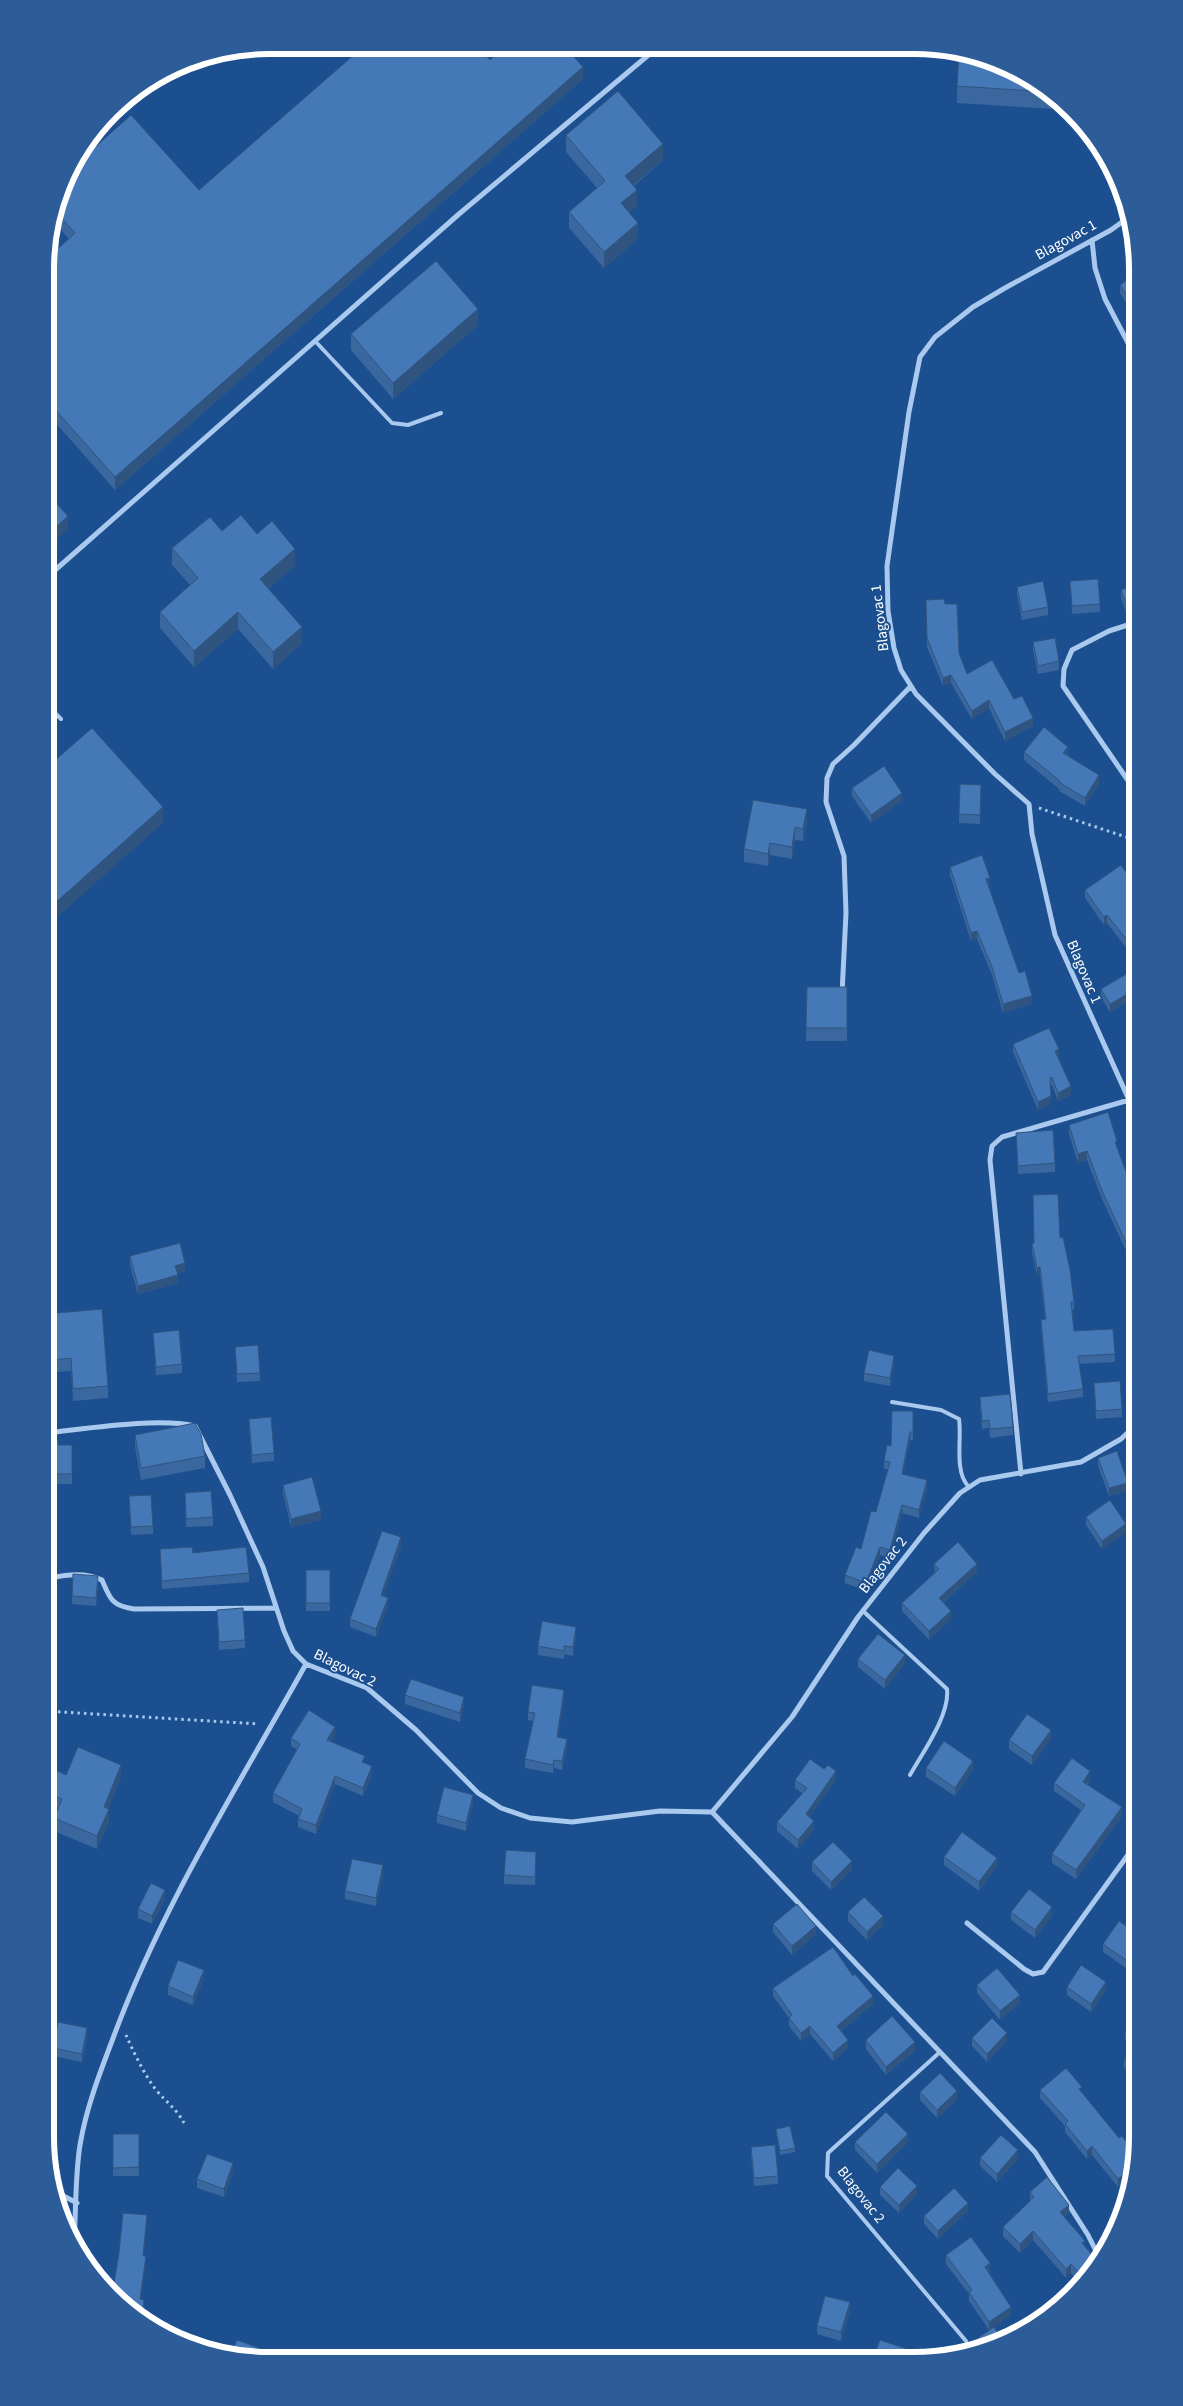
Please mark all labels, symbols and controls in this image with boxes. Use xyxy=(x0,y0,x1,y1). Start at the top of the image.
street label: Blagovac 1 xyxy=(1032,215,1100,265)
street label: Blagovac 1 xyxy=(865,583,895,653)
street label: Blagovac 1 xyxy=(1061,937,1107,1007)
street label: Blagovac 2 xyxy=(854,1532,912,1598)
street label: Blagovac 2 xyxy=(310,1644,380,1692)
street label: Blagovac 2 xyxy=(832,2162,890,2228)

